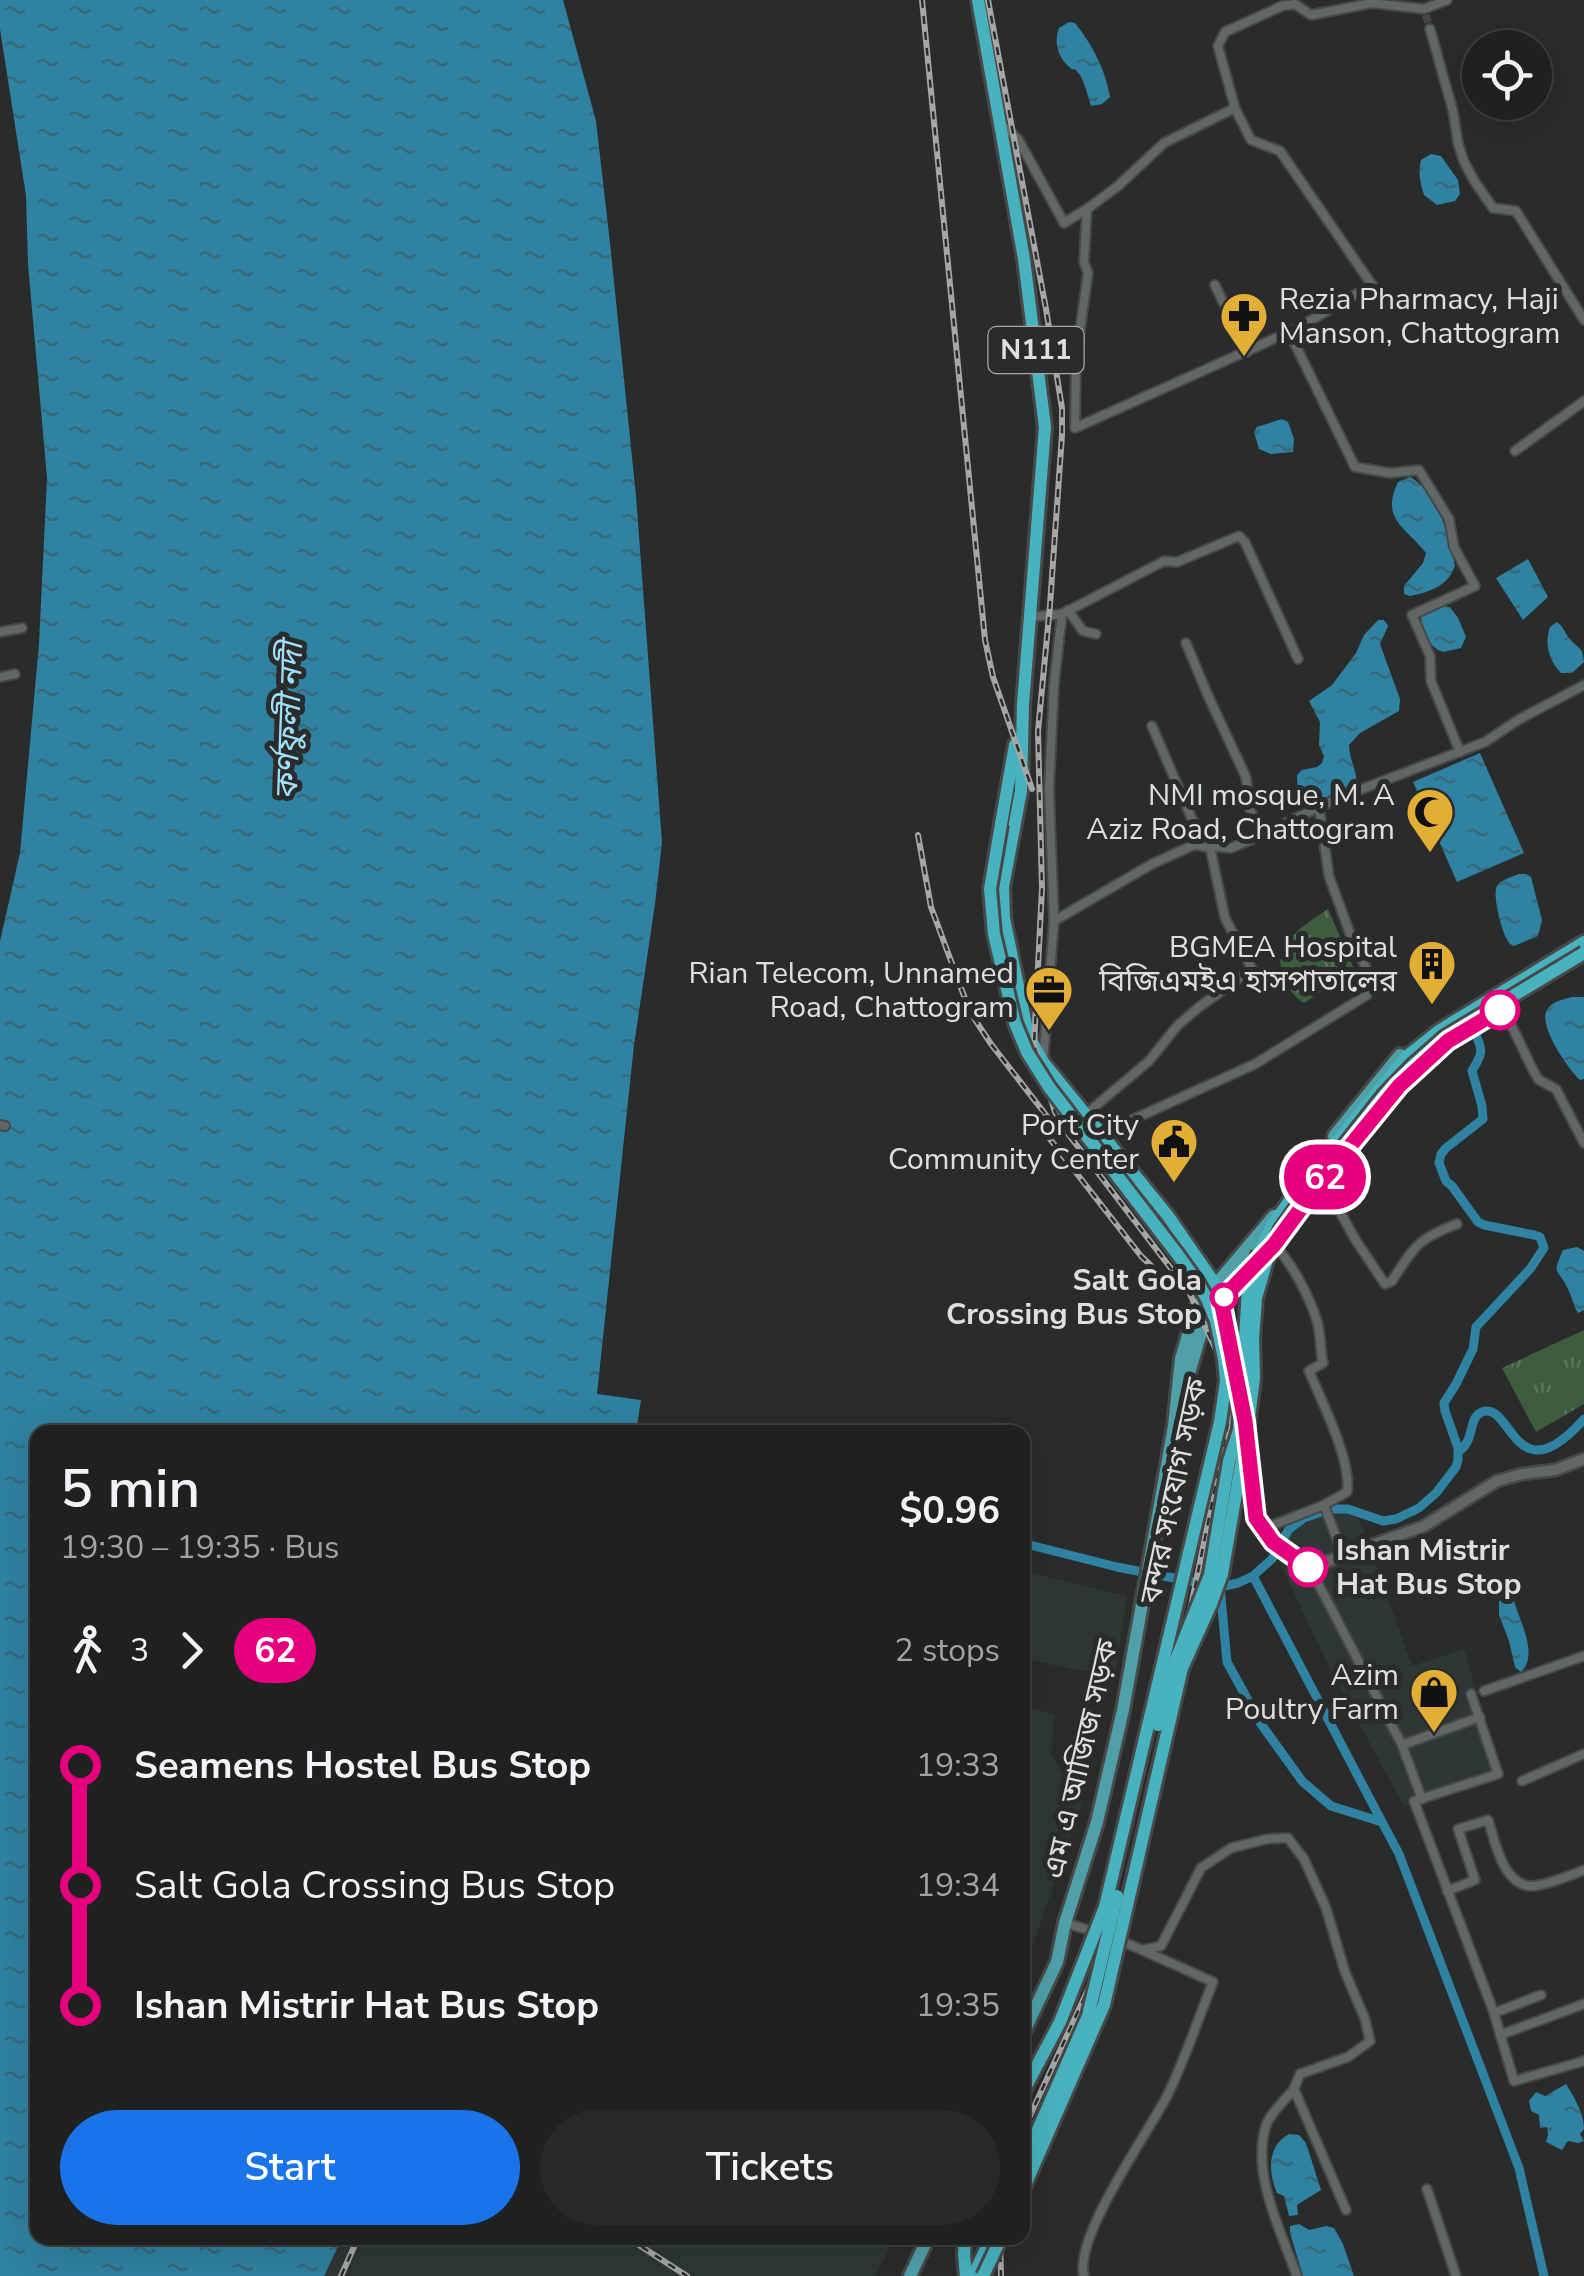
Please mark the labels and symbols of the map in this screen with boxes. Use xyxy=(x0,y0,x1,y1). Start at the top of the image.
place label: Rezia Pharmacy, Haji Manson, Chattogram xyxy=(1279,279,1560,354)
pharmacy icon: Rezia Pharmacy, Haji Manson, Chattogram xyxy=(1218,290,1270,358)
road number: N111 xyxy=(988,327,1084,373)
water label: কর্ণফুলী নদী xyxy=(265,636,313,801)
place label: NMI mosque, M. A Aziz Road, Chattogram xyxy=(1086,775,1395,850)
mosque icon: NMI mosque, M. A Aziz Road, Chattogram xyxy=(1404,786,1456,854)
place label: BGMEA Hospital বিজিএমইএ হাসপাতালের xyxy=(1098,927,1398,1002)
building icon: BGMEA Hospital বিজিএমইএ হাসপাতালের xyxy=(1406,938,1458,1006)
place label: Rian Telecom, Unnamed Road, Chattogram xyxy=(688,953,1014,1028)
office icon: Rian Telecom, Unnamed Road, Chattogram xyxy=(1023,964,1075,1032)
unlabelled marker xyxy=(1481,991,1519,1029)
place label: Port City Community Center xyxy=(888,1105,1140,1180)
public building icon: Port City Community Center xyxy=(1148,1116,1200,1184)
line badge: 62 xyxy=(1280,1144,1370,1210)
place label: Salt Gola Crossing Bus Stop xyxy=(946,1260,1202,1335)
marker: Salt Gola Crossing Bus Stop xyxy=(1211,1284,1237,1310)
street label: বন্দর সংযোগ সড়ক xyxy=(1130,1374,1218,1609)
place label: Ishan Mistrir Hat Bus Stop xyxy=(1336,1530,1521,1605)
marker: Ishan Mistrir Hat Bus Stop xyxy=(1289,1548,1327,1586)
street label: এম এ আজিজ সড়ক xyxy=(1034,1635,1129,1883)
place label: Azim Poultry Farm xyxy=(1225,1655,1399,1730)
shop icon: Azim Poultry Farm xyxy=(1408,1666,1460,1734)

